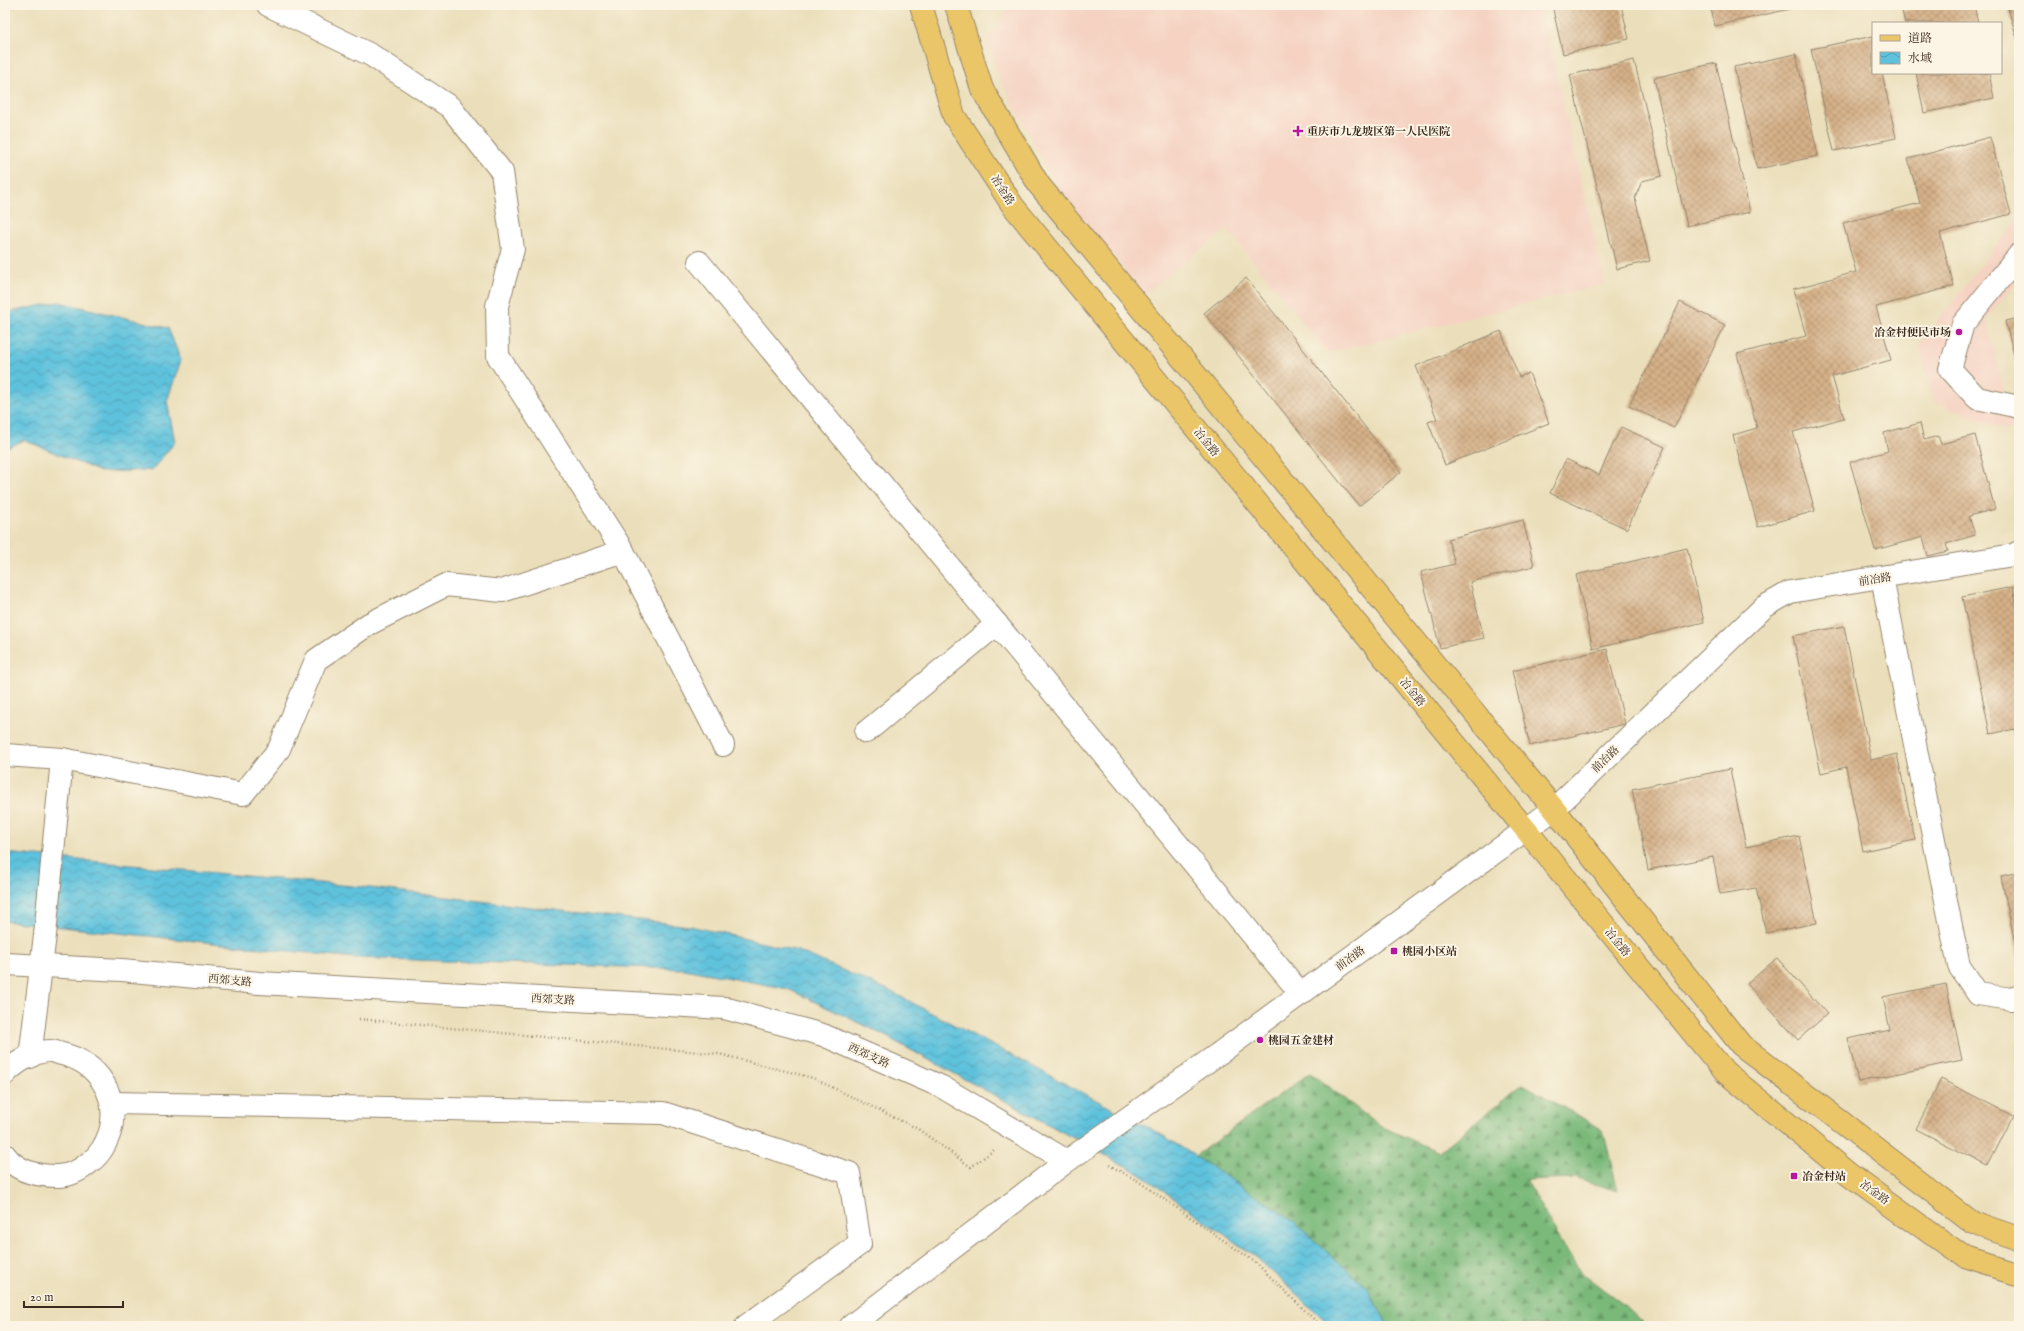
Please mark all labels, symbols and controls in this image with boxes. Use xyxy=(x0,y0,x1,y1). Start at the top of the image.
legend xyxy=(1872,22,2002,74)
text: 道路 xyxy=(1908,31,1932,46)
text: 水域 xyxy=(1908,51,1932,66)
marker: 重庆市九龙坡区第一人民医院 xyxy=(1292,125,1304,137)
place label: 重庆市九龙坡区第一人民医院 xyxy=(1307,125,1451,139)
street label: 冶金路 xyxy=(987,173,1017,208)
place label: 冶金村便民市场 xyxy=(1874,326,1951,340)
marker: 冶金村便民市场 xyxy=(1954,327,1964,337)
street label: 冶金路 xyxy=(1190,425,1222,460)
street label: 前冶路 xyxy=(1858,570,1893,589)
street label: 冶金路 xyxy=(1396,675,1428,710)
street label: 前冶路 xyxy=(1589,743,1622,776)
street label: 冶金路 xyxy=(1601,925,1633,960)
street label: 前冶路 xyxy=(1333,943,1368,974)
place label: 桃园小区站 xyxy=(1402,945,1457,959)
marker: 桃园小区站 xyxy=(1389,946,1399,956)
street label: 西郊支路 xyxy=(207,972,252,990)
street label: 西郊支路 xyxy=(531,992,575,1008)
place label: 桃园五金建材 xyxy=(1268,1034,1334,1048)
marker: 桃园五金建材 xyxy=(1255,1035,1265,1045)
street label: 西郊支路 xyxy=(846,1041,892,1071)
place label: 冶金村站 xyxy=(1802,1170,1846,1184)
marker: 冶金村站 xyxy=(1789,1171,1799,1181)
street label: 冶金路 xyxy=(1857,1177,1892,1208)
scale bar xyxy=(24,1283,123,1309)
text: 20 m xyxy=(30,1290,53,1305)

